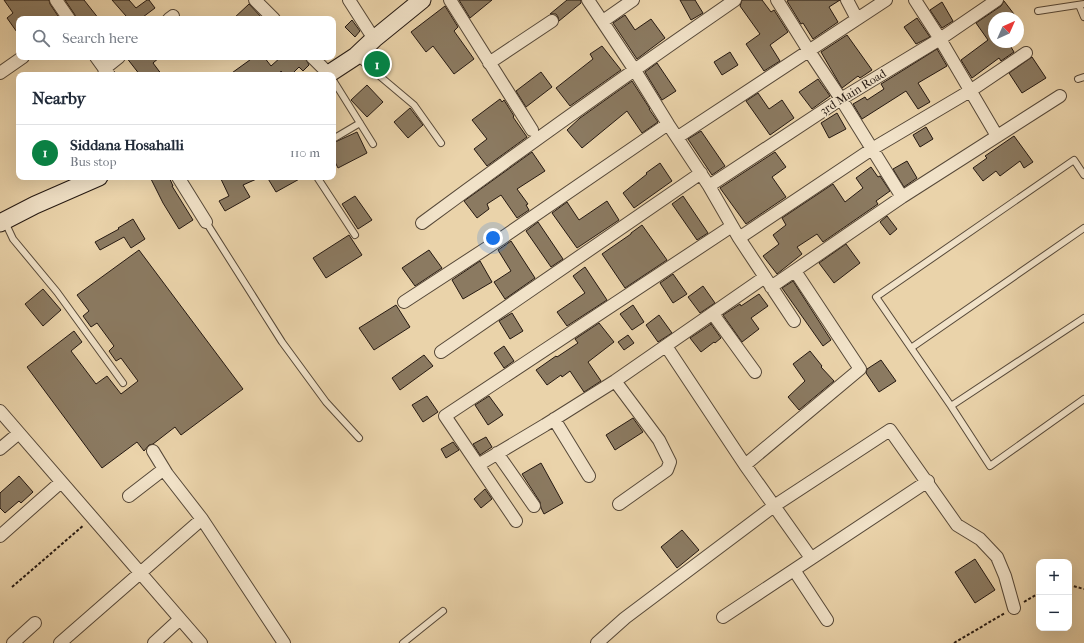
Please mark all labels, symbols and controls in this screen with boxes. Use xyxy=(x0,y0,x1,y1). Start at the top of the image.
north arrow xyxy=(988,12,1024,48)
search box xyxy=(16,16,336,60)
icon: search xyxy=(30,27,52,49)
text: Search here xyxy=(62,29,138,47)
pin: 1 xyxy=(364,49,390,79)
street label: 3rd Main Road xyxy=(817,66,889,118)
text: Nearby xyxy=(32,88,86,108)
text: Siddana Hosahalli xyxy=(70,136,184,154)
text: 1 xyxy=(43,145,47,160)
text: 110 m xyxy=(290,145,320,160)
text: Bus stop xyxy=(70,154,116,169)
your location xyxy=(483,228,503,248)
map controls xyxy=(1036,559,1072,631)
button: + xyxy=(1036,559,1072,595)
button: − xyxy=(1036,595,1072,631)

